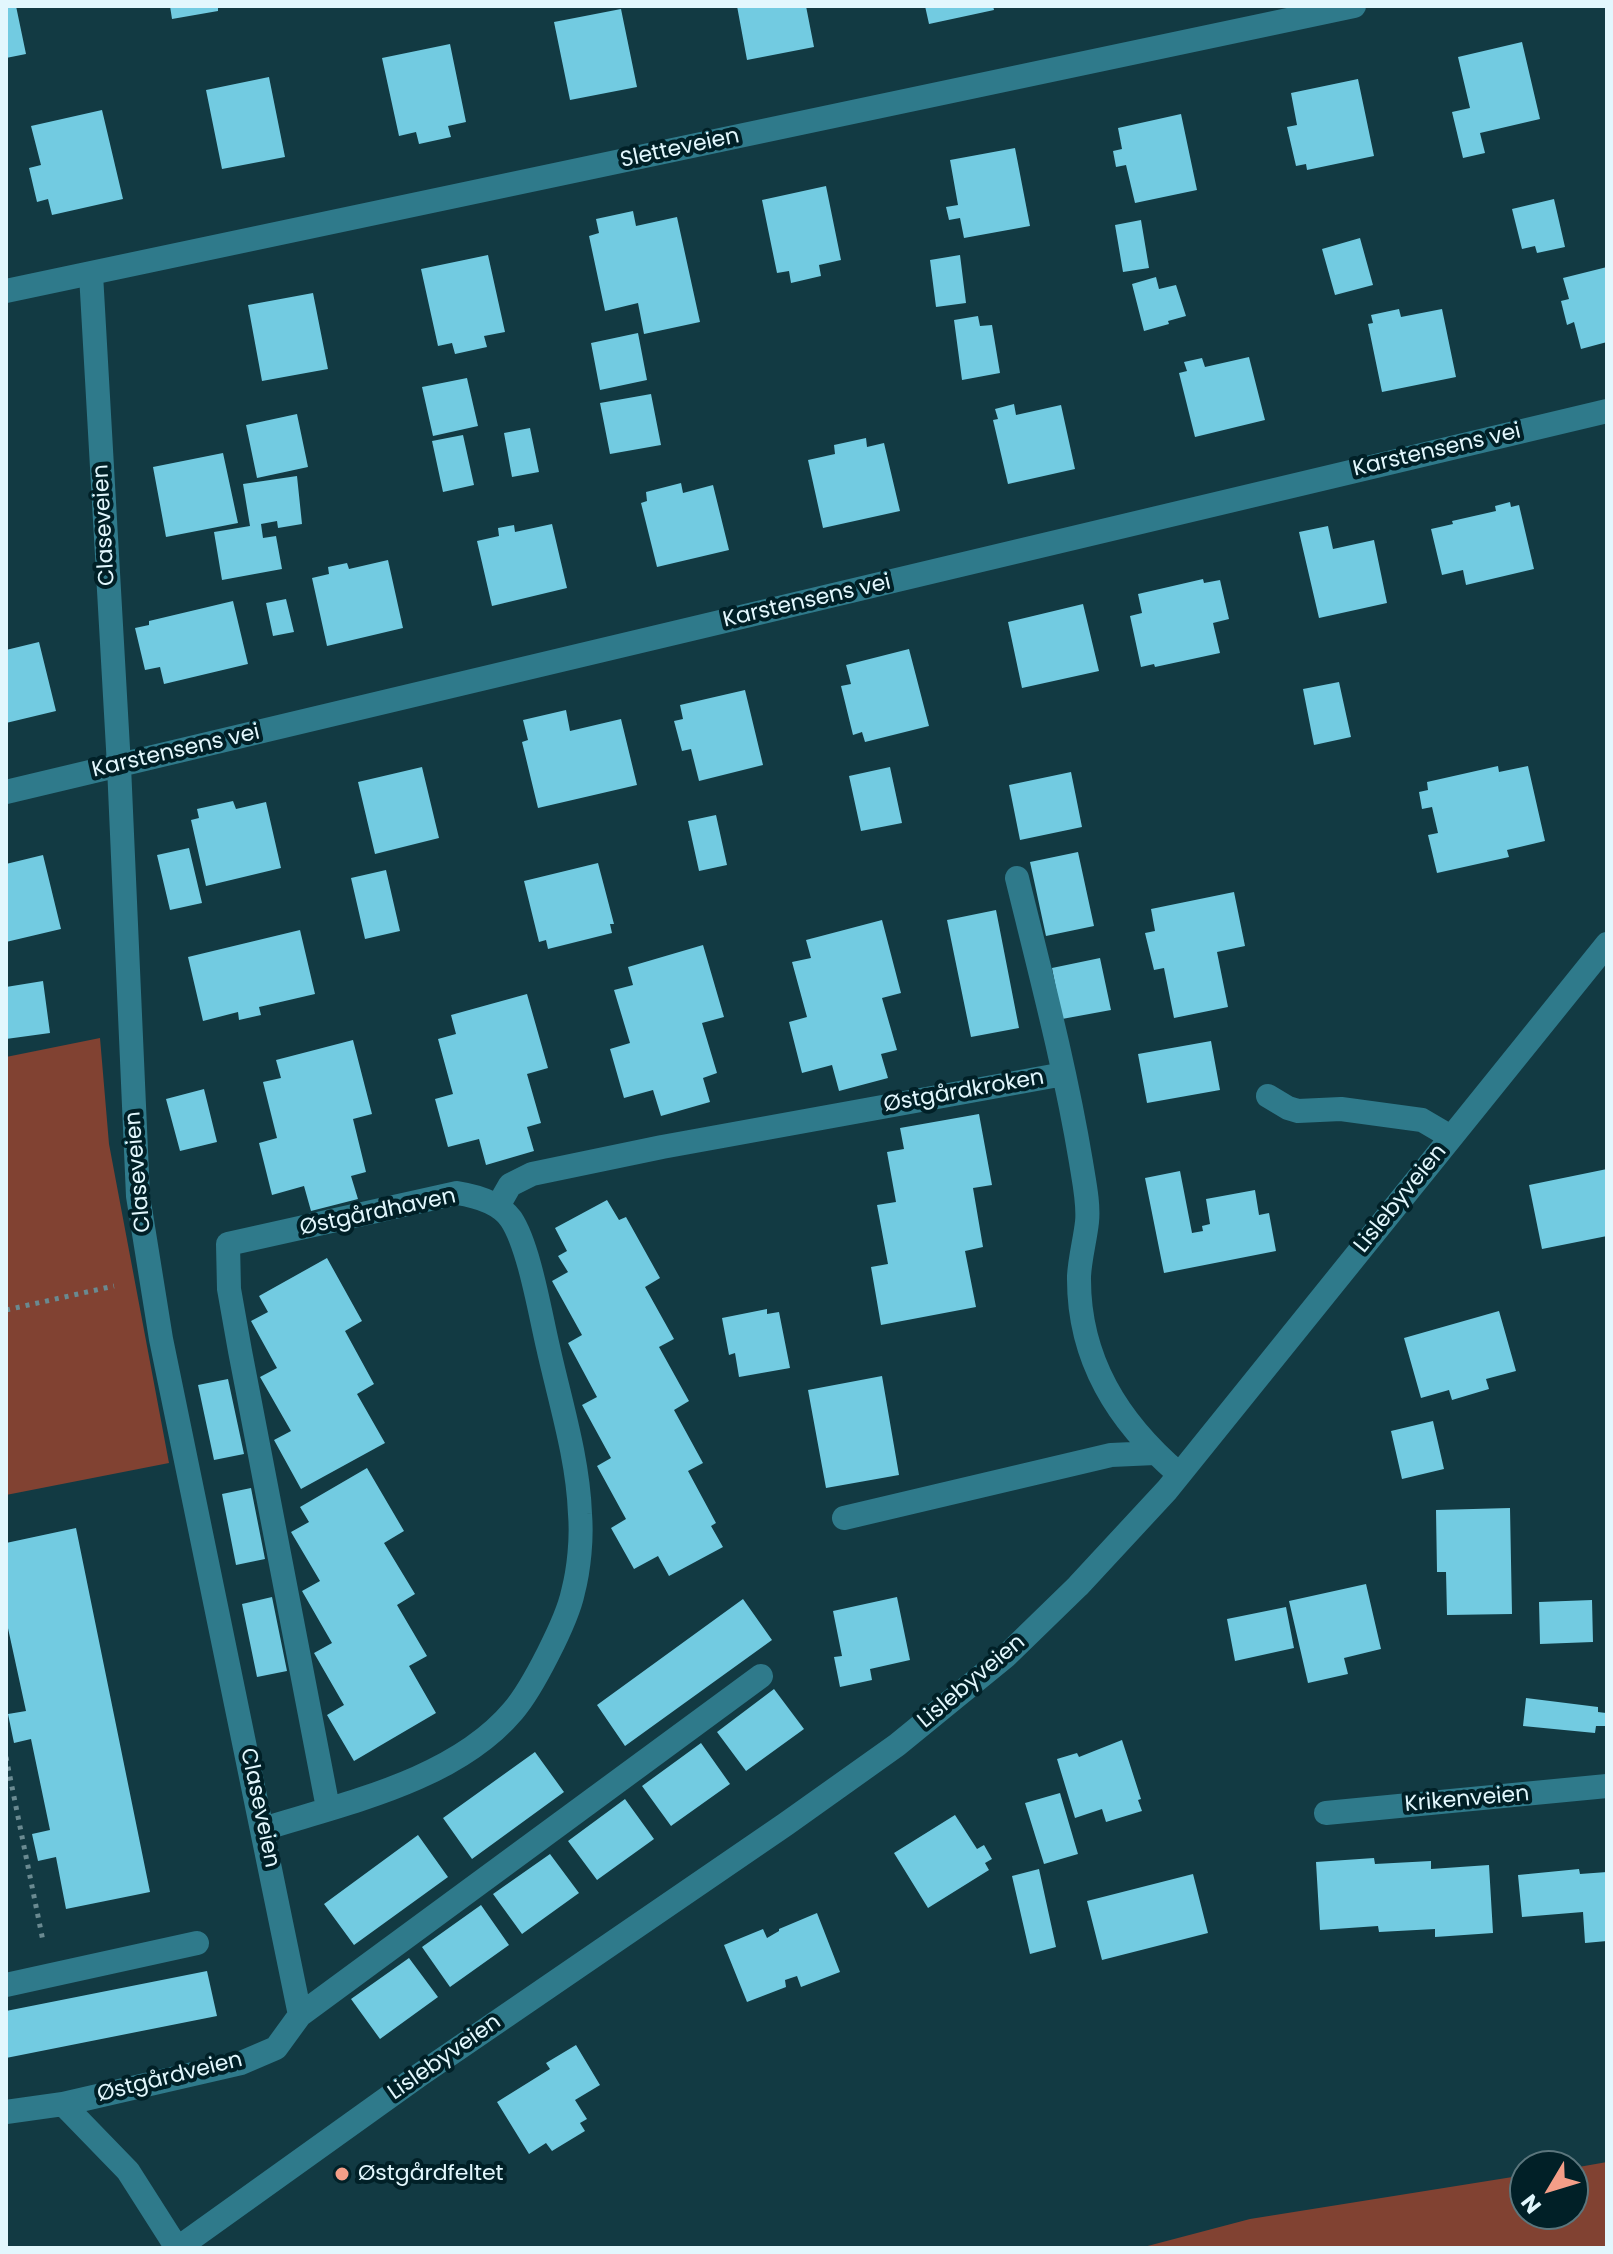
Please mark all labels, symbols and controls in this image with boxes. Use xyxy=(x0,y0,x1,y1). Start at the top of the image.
street label: Sletteveien xyxy=(618,124,742,174)
street label: Karstensens vei xyxy=(1351,419,1523,483)
street label: Claseveien xyxy=(89,464,121,586)
street label: Karstensens vei xyxy=(721,570,893,634)
street label: Karstensens vei xyxy=(90,720,262,784)
street label: Østgårdkroken xyxy=(882,1065,1046,1119)
street label: Claseveien xyxy=(121,1110,157,1234)
street label: Lislebyveien xyxy=(1349,1139,1453,1259)
street label: Østgårdhaven xyxy=(298,1184,458,1242)
street label: Lislebyveien xyxy=(913,1630,1031,1734)
street label: Claseveien xyxy=(233,1746,285,1870)
street label: Krikenveien xyxy=(1404,1781,1530,1819)
street label: Lislebyveien xyxy=(383,2009,507,2107)
street label: Østgårdveien xyxy=(95,2047,245,2109)
north arrow xyxy=(1509,2150,1589,2230)
place label: Østgårdfeltet xyxy=(358,2161,504,2187)
marker: Østgårdfeltet xyxy=(333,2165,351,2183)
text: N xyxy=(1514,2188,1549,2220)

